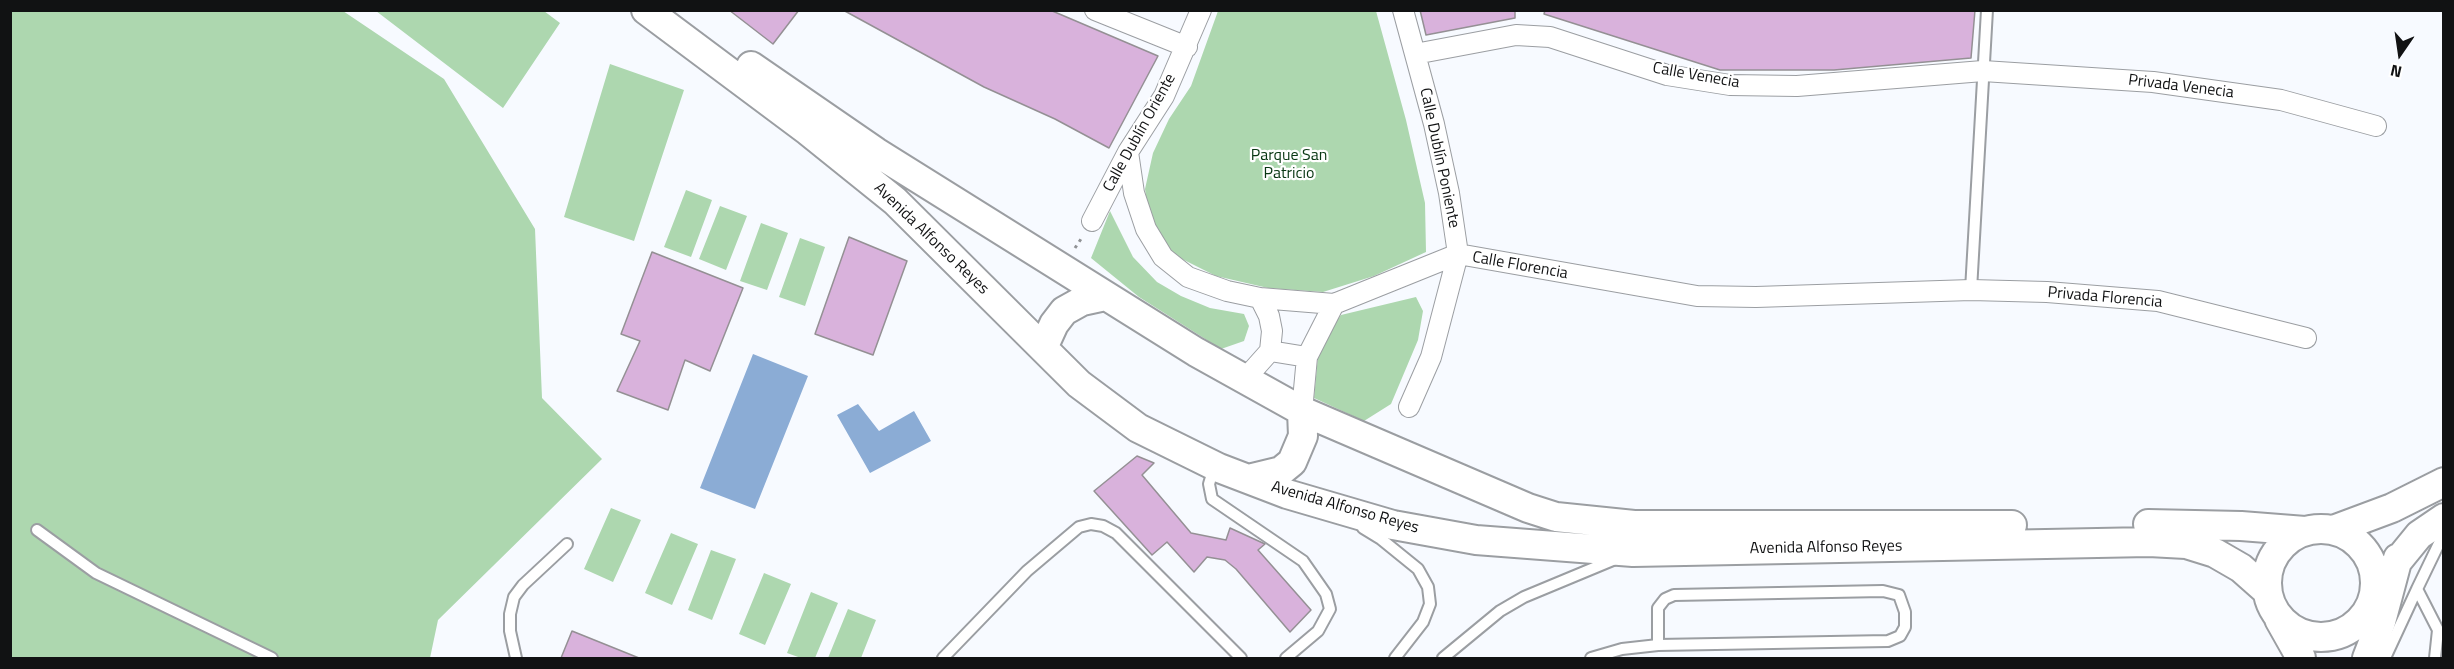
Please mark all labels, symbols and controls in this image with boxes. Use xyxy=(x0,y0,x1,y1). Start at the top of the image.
north arrow xyxy=(2370,24,2430,84)
street label: Calle Venecia xyxy=(1651,59,1741,93)
text: N xyxy=(2388,59,2404,84)
street label: Calle Dublín Oriente xyxy=(1100,71,1180,195)
street label: Privada Venecia xyxy=(2127,71,2235,103)
street label: Calle Dublín Poniente xyxy=(1415,86,1463,230)
park label: Parque San Patricio xyxy=(1251,146,1327,184)
street label: Avenida Alfonso Reyes xyxy=(869,179,993,299)
street label: Calle Florencia xyxy=(1471,248,1569,284)
street label: Privada Florencia xyxy=(2047,283,2163,313)
street label: Avenida Alfonso Reyes xyxy=(1269,478,1421,538)
street label: Avenida Alfonso Reyes xyxy=(1750,537,1902,559)

